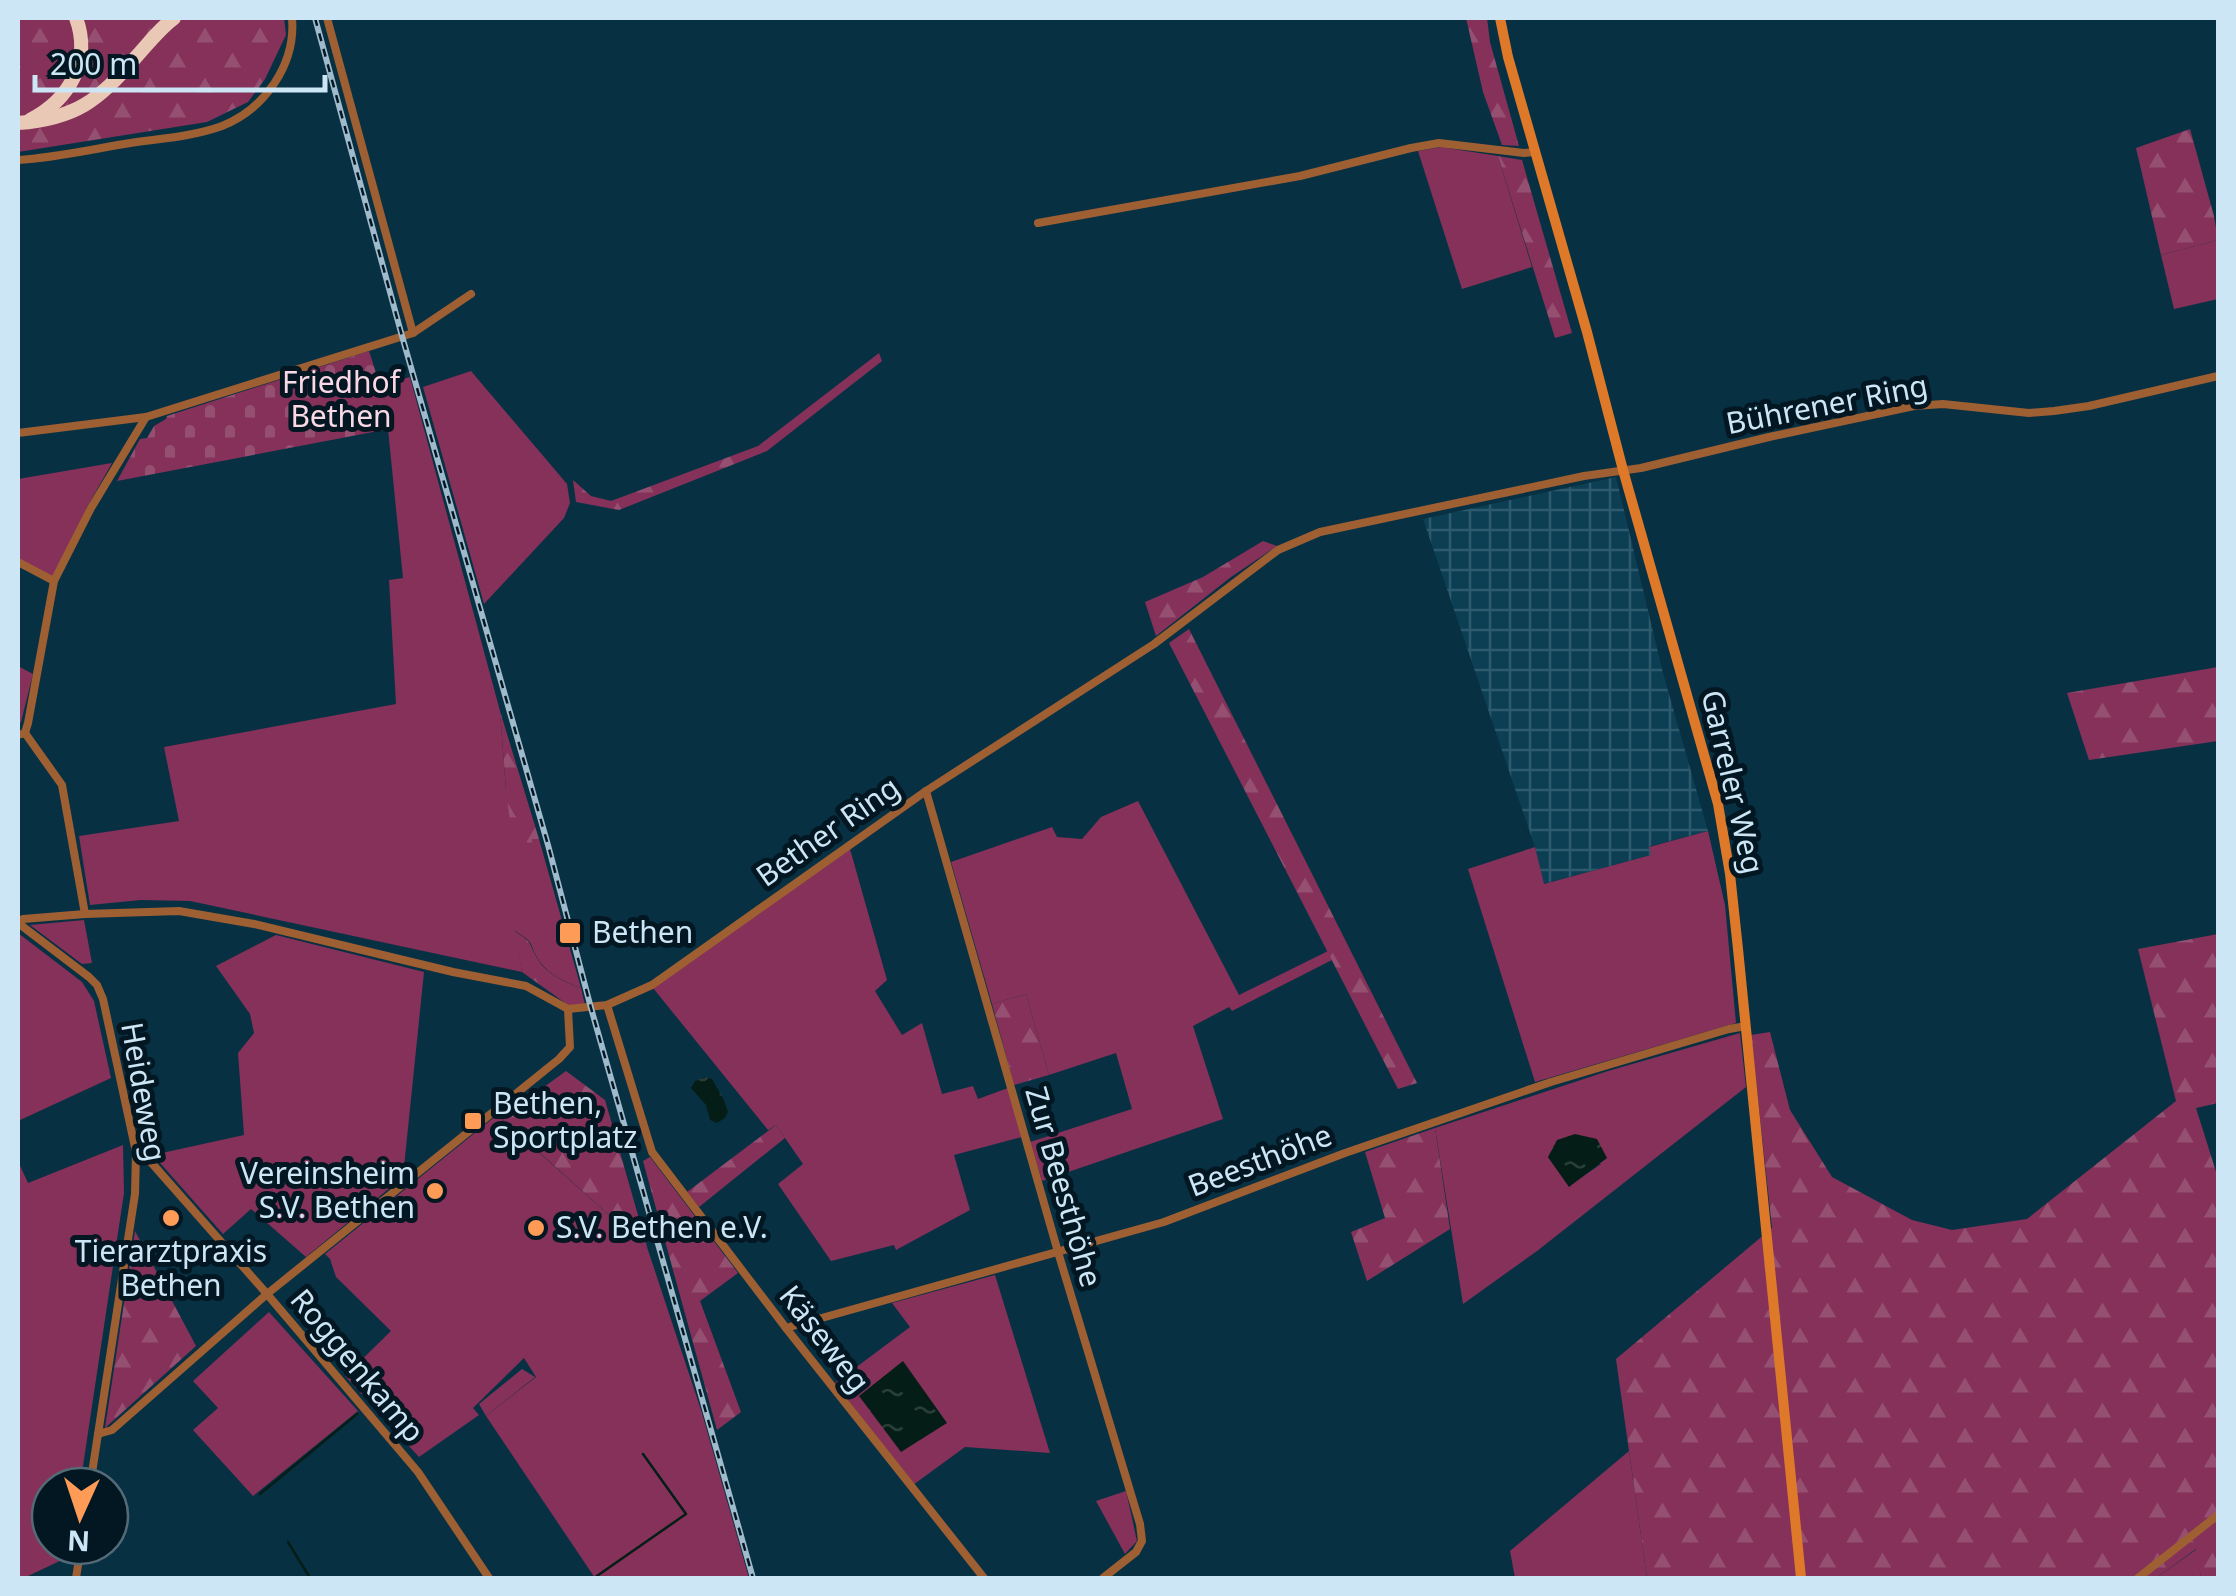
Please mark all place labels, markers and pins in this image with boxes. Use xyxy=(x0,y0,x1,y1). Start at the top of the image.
place label: Bethen xyxy=(592,911,693,952)
marker: Bethen xyxy=(557,920,583,946)
place label: Bethen, Sportplatz xyxy=(493,1082,637,1157)
marker: Bethen, Sportplatz xyxy=(462,1110,484,1132)
place label: Vereinsheim S.V. Bethen xyxy=(240,1152,415,1227)
marker: Vereinsheim S.V. Bethen xyxy=(424,1180,446,1202)
place label: S.V. Bethen e.V. xyxy=(556,1206,768,1247)
marker: Tierarztpraxis Bethen xyxy=(160,1207,182,1229)
marker: S.V. Bethen e.V. xyxy=(525,1217,547,1239)
place label: Tierarztpraxis Bethen xyxy=(75,1230,267,1305)

